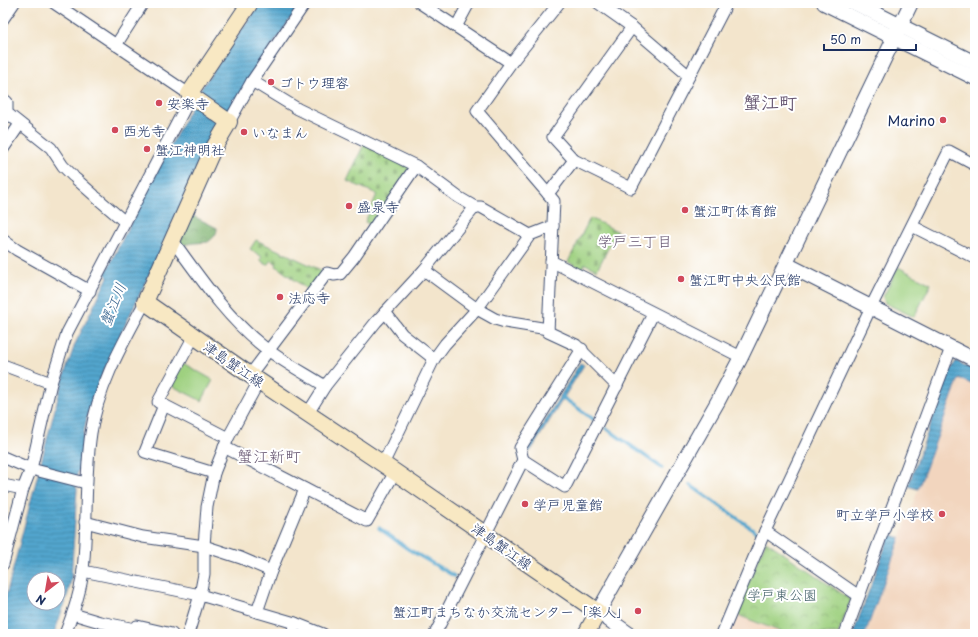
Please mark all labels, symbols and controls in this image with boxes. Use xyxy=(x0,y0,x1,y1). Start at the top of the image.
scale bar xyxy=(824,26,916,52)
text: 50 m xyxy=(830,30,861,48)
place label: ゴトウ理容 xyxy=(279,72,349,93)
marker: ゴトウ理容 xyxy=(266,77,276,87)
district label: 蟹江町 xyxy=(743,88,797,115)
place label: 安楽寺 xyxy=(167,93,209,114)
marker: 安楽寺 xyxy=(154,98,164,108)
place label: Marino xyxy=(887,110,935,131)
marker: Marino xyxy=(938,115,948,125)
place label: 西光寺 xyxy=(123,120,165,141)
place label: いなまん xyxy=(252,122,308,143)
marker: 西光寺 xyxy=(110,125,120,135)
marker: いなまん xyxy=(239,127,249,137)
place label: 蟹江神明社 xyxy=(155,139,225,160)
marker: 蟹江神明社 xyxy=(142,144,152,154)
place label: 盛泉寺 xyxy=(357,196,399,217)
place label: 蟹江町体育館 xyxy=(693,200,777,221)
marker: 盛泉寺 xyxy=(344,201,354,211)
marker: 蟹江町体育館 xyxy=(680,205,690,215)
district label: 学戸三丁目 xyxy=(597,229,673,252)
place label: 蟹江町中央公民館 xyxy=(689,269,801,290)
marker: 蟹江町中央公民館 xyxy=(676,274,686,284)
water label: 蟹江川 xyxy=(93,279,131,329)
place label: 法応寺 xyxy=(288,287,330,308)
marker: 法応寺 xyxy=(275,292,285,302)
street label: 津島蟹江線 xyxy=(199,336,269,392)
district label: 蟹江新町 xyxy=(237,443,301,467)
place label: 学戸児童館 xyxy=(533,494,603,515)
marker: 学戸児童館 xyxy=(520,499,530,509)
place label: 町立学戸小学校 xyxy=(836,504,934,525)
marker: 町立学戸小学校 xyxy=(937,509,947,519)
street label: 津島蟹江線 xyxy=(467,517,537,575)
north arrow xyxy=(26,571,66,611)
park label: 学戸東公園 xyxy=(747,584,817,605)
text: N xyxy=(32,590,49,610)
place label: 蟹江町まちなか交流センター「楽人」 xyxy=(393,601,630,622)
marker: 蟹江町まちなか交流センター「楽人」 xyxy=(633,606,643,616)

